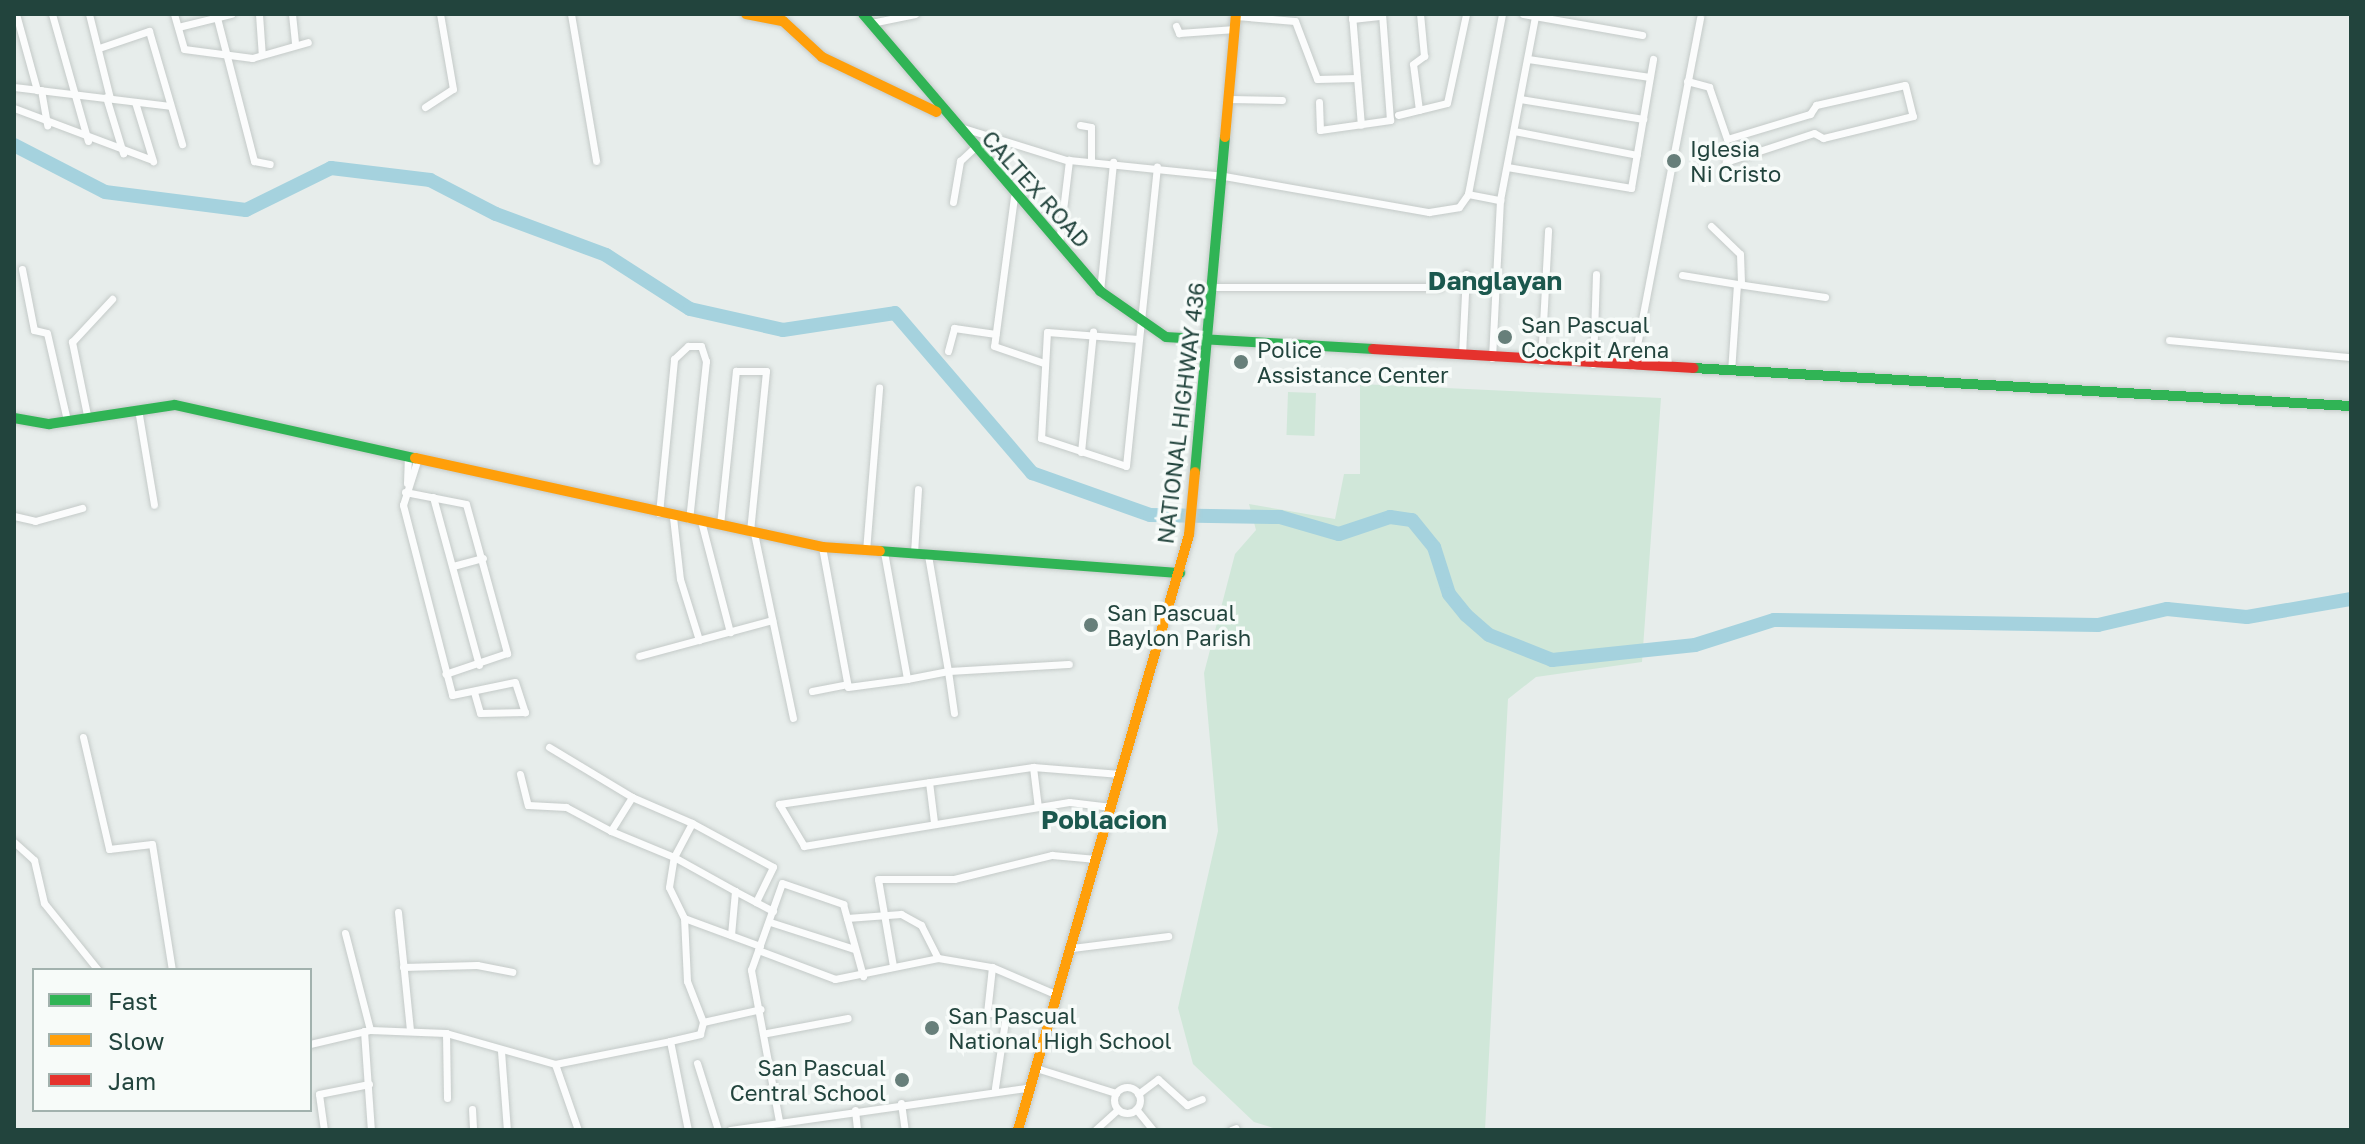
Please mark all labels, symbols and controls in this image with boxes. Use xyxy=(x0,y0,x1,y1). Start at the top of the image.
street label: CALTEX ROAD xyxy=(977,125,1095,253)
place label: Iglesia Ni Cristo xyxy=(1690,135,1781,186)
marker: Iglesia Ni Cristo xyxy=(1665,152,1683,170)
district label: Danglayan xyxy=(1428,265,1562,297)
street label: NATIONAL HIGHWAY 436 xyxy=(1152,281,1210,545)
place label: San Pascual Cockpit Arena xyxy=(1521,311,1669,362)
marker: San Pascual Cockpit Arena xyxy=(1496,328,1514,346)
place label: Police Assistance Center xyxy=(1257,336,1449,388)
marker: Police Assistance Center xyxy=(1232,353,1250,371)
place label: San Pascual Baylon Parish xyxy=(1107,599,1251,650)
marker: San Pascual Baylon Parish xyxy=(1082,616,1100,634)
district label: Poblacion xyxy=(1041,804,1167,836)
legend xyxy=(32,968,312,1112)
text: Fast xyxy=(108,986,158,1015)
place label: San Pascual National High School xyxy=(948,1002,1172,1054)
marker: San Pascual National High School xyxy=(923,1019,941,1037)
text: Slow xyxy=(108,1026,164,1055)
place label: San Pascual Central School xyxy=(730,1054,886,1106)
text: Jam xyxy=(108,1066,156,1095)
marker: San Pascual Central School xyxy=(893,1071,911,1089)

